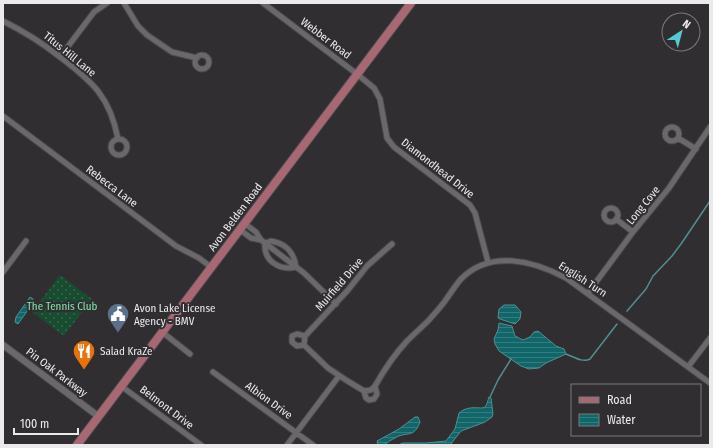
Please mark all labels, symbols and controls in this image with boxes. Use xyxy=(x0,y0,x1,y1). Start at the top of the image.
north arrow xyxy=(661,12,701,52)
street label: Webber Road xyxy=(298,15,354,62)
text: N xyxy=(680,17,693,32)
street label: Titus Hill Lane xyxy=(41,29,99,79)
street label: Diamondhead Drive xyxy=(399,136,477,201)
street label: Rebecca Lane xyxy=(83,163,140,210)
street label: Avon Belden Road xyxy=(206,181,265,254)
street label: Long Cove xyxy=(624,184,663,227)
street label: Muirfield Drive xyxy=(313,255,366,313)
street label: English Turn xyxy=(556,259,609,300)
park label: The Tennis Club xyxy=(27,300,97,313)
public building icon: Avon Lake License Agency - BMV xyxy=(105,301,131,334)
place label: Avon Lake License Agency - BMV xyxy=(134,302,216,328)
restaurant icon: Salad KraZe xyxy=(71,338,97,371)
street label: Pin Oak Parkway xyxy=(23,345,90,400)
place label: Salad KraZe xyxy=(100,345,153,358)
street label: Albion Drive xyxy=(243,379,295,422)
street label: Belmont Drive xyxy=(137,383,196,432)
legend xyxy=(571,384,701,436)
text: Road xyxy=(607,393,632,407)
scale bar xyxy=(14,410,78,436)
text: Water xyxy=(607,413,636,427)
text: 100 m xyxy=(20,417,49,431)

